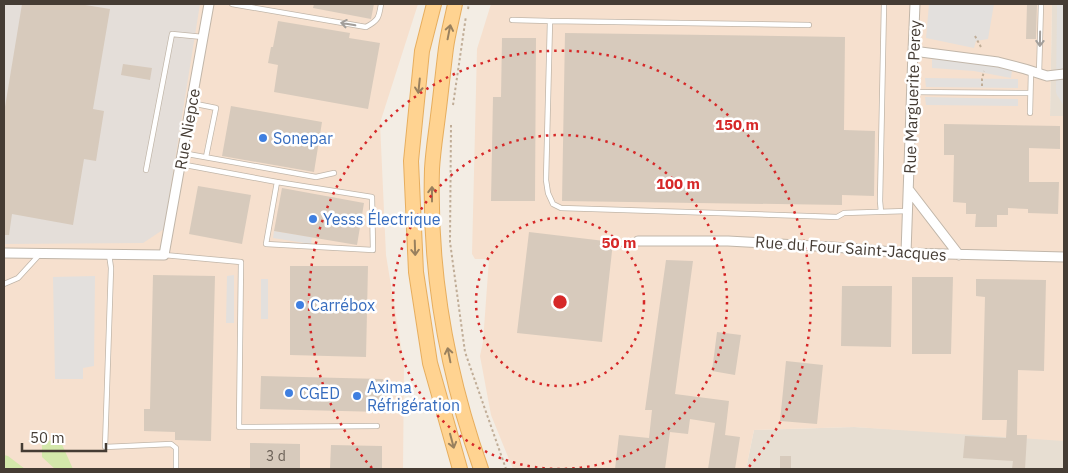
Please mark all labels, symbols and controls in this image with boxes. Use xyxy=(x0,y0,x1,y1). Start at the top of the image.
one-way arrow xyxy=(340,18,356,28)
street label: Rue Marguerite Perey xyxy=(899,20,925,174)
one-way arrow xyxy=(445,25,454,41)
one-way arrow xyxy=(1035,30,1045,47)
one-way arrow xyxy=(414,78,424,94)
street label: Rue Niepce xyxy=(170,87,204,171)
text: 150 m xyxy=(715,115,759,134)
place label: Sonepar xyxy=(273,128,333,148)
marker: Sonepar xyxy=(257,132,269,144)
text: 100 m xyxy=(656,174,700,193)
one-way arrow xyxy=(427,186,437,202)
place label: Yesss Électrique xyxy=(323,208,441,229)
marker: Yesss Électrique xyxy=(307,213,319,225)
street label: Rue du Four Saint-Jacques xyxy=(755,231,947,265)
text: 50 m xyxy=(602,233,636,252)
one-way arrow xyxy=(410,240,419,256)
centre of rings xyxy=(551,293,569,311)
place label: Carrébox xyxy=(310,295,375,315)
marker: Carrébox xyxy=(294,299,306,311)
one-way arrow xyxy=(444,347,454,363)
place label: Axima Réfrigération xyxy=(367,377,460,415)
place label: CGED xyxy=(299,383,340,403)
marker: CGED xyxy=(283,387,295,399)
marker: Axima Réfrigération xyxy=(351,390,363,402)
scale bar xyxy=(22,420,106,452)
text: 50 m xyxy=(30,428,65,447)
one-way arrow xyxy=(447,433,457,449)
house number: 3 d xyxy=(266,447,286,465)

